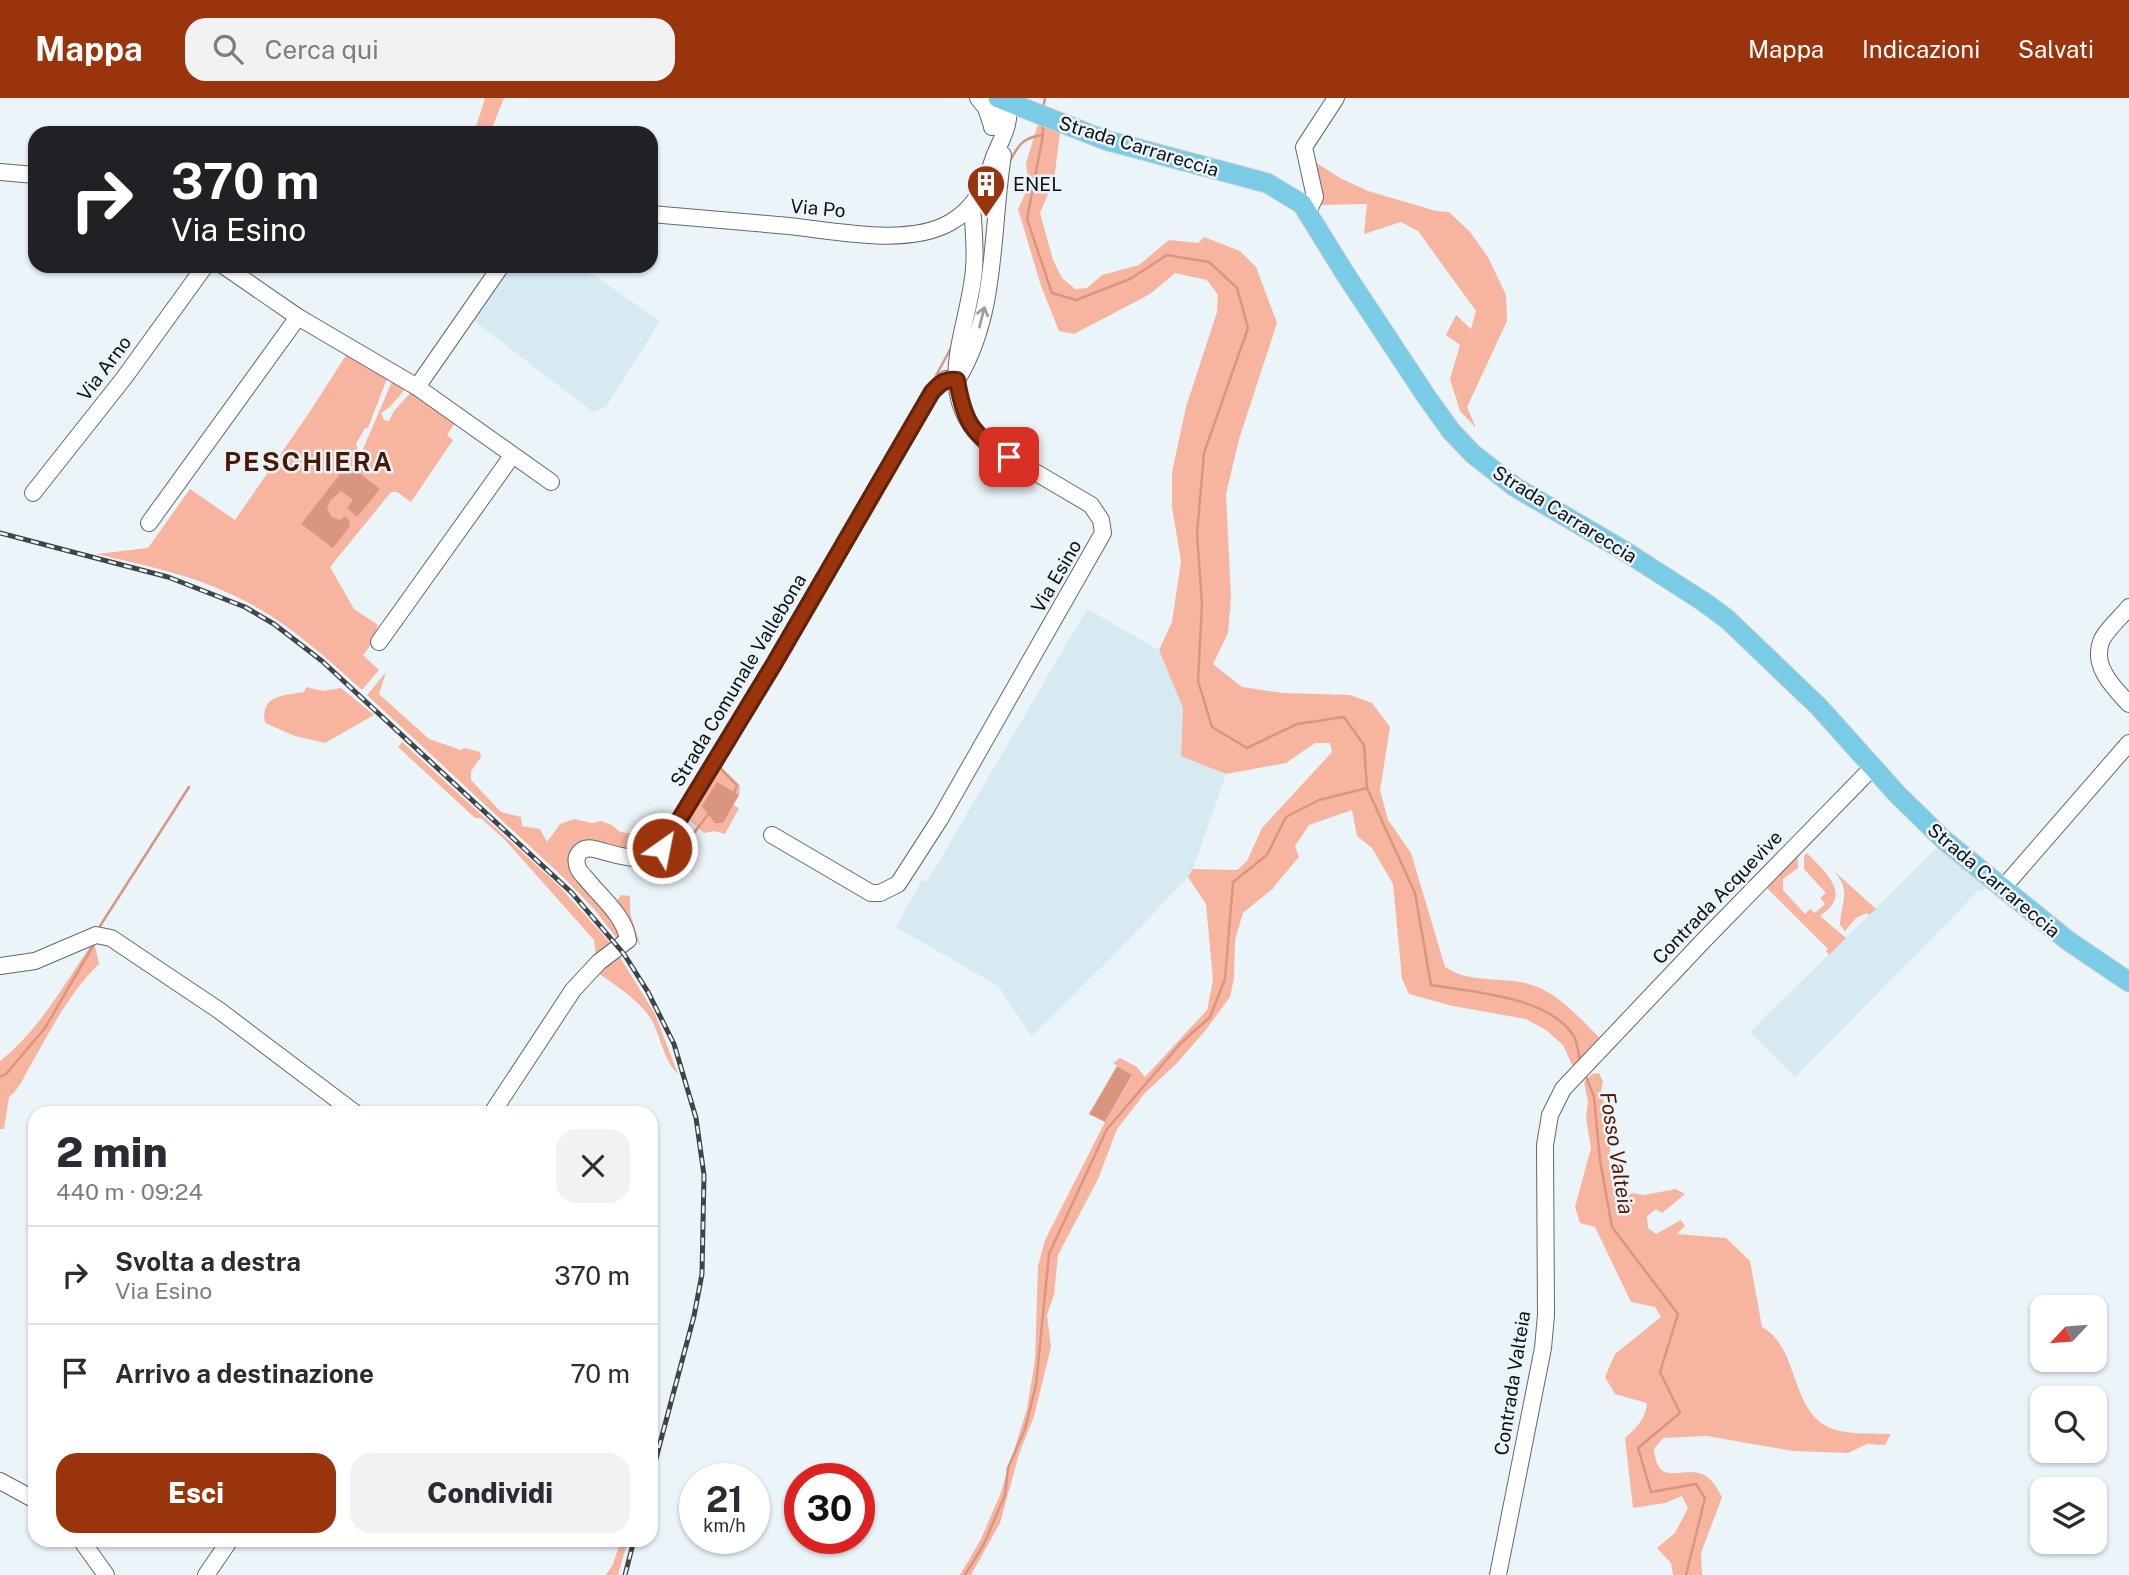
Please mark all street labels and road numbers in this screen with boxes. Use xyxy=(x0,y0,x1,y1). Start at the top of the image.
street label: Strada Carrareccia xyxy=(1056,111,1222,181)
street label: Via Po xyxy=(790,195,846,221)
street label: Via Arno xyxy=(73,331,135,405)
street label: Strada Carrareccia xyxy=(1489,461,1641,567)
street label: Via Esino xyxy=(1026,536,1086,616)
street label: Strada Comunale Vallebona xyxy=(666,570,810,790)
street label: Strada Carrareccia xyxy=(1923,818,2065,942)
street label: Contrada Acquevive xyxy=(1648,826,1786,968)
street label: Contrada Valteia xyxy=(1490,1309,1534,1457)

